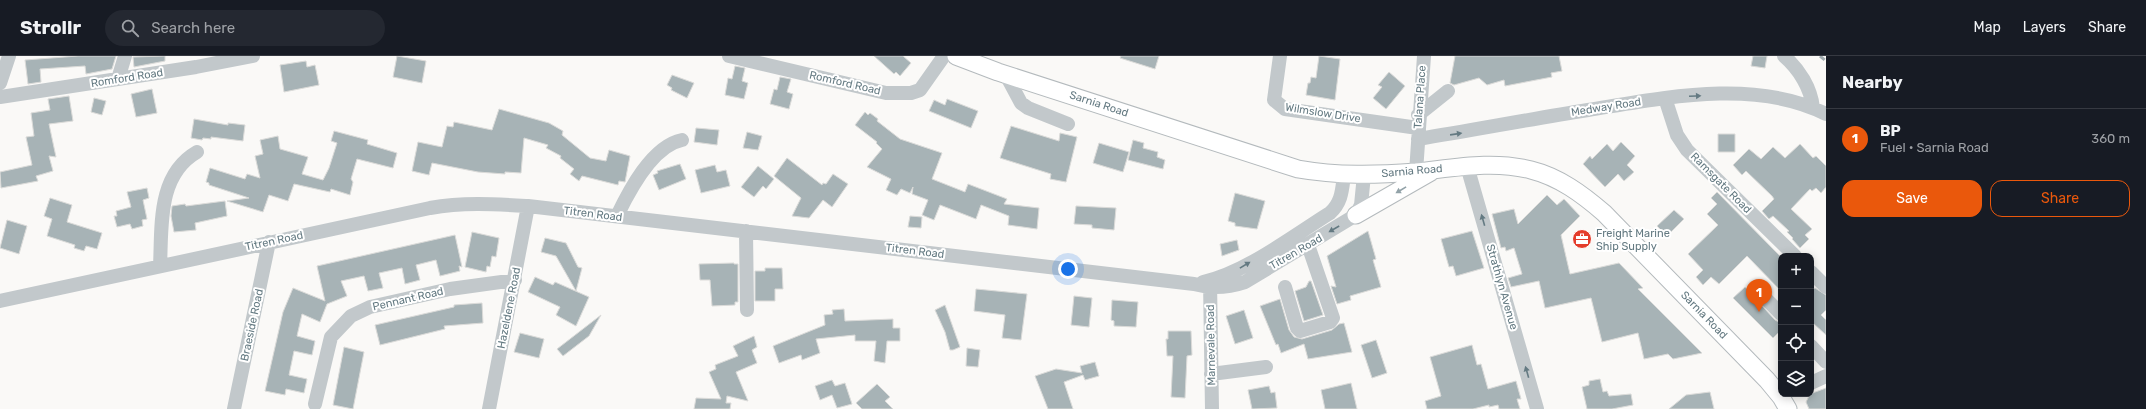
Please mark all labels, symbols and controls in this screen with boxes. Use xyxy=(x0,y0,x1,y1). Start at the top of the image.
search box xyxy=(105,10,385,46)
text: Strollr xyxy=(20,16,81,39)
icon: search xyxy=(119,17,141,39)
text: Search here xyxy=(151,19,235,37)
text: Map xyxy=(1974,19,2001,36)
text: Layers xyxy=(2023,19,2066,36)
text: Share xyxy=(2088,19,2126,36)
street label: Talana Place xyxy=(1411,65,1429,129)
street label: Romford Road xyxy=(90,66,164,90)
street label: Romford Road xyxy=(808,68,882,98)
text: Nearby xyxy=(1842,72,1903,92)
street label: Sarnia Road xyxy=(1068,88,1130,120)
one-way arrow xyxy=(1689,93,1702,99)
street label: Medway Road xyxy=(1570,95,1642,119)
street label: Wilmslow Drive xyxy=(1284,101,1362,125)
text: BP xyxy=(1880,122,1901,140)
one-way arrow xyxy=(1450,130,1462,137)
text: 1 xyxy=(1852,131,1858,146)
text: 360 m xyxy=(2091,131,2130,146)
text: Fuel · Sarnia Road xyxy=(1880,140,1989,155)
street label: Ramsgate Road xyxy=(1688,150,1754,216)
street label: Sarnia Road xyxy=(1381,162,1443,180)
button: Save xyxy=(1842,180,1982,217)
button: Share xyxy=(1990,180,2130,217)
one-way arrow xyxy=(1395,186,1407,193)
street label: Titren Road xyxy=(563,204,623,224)
one-way arrow xyxy=(1480,213,1486,225)
one-way arrow xyxy=(1328,226,1340,233)
place label: Freight Marine Ship Supply xyxy=(1596,227,1670,253)
office icon: Freight Marine Ship Supply xyxy=(1571,228,1593,250)
street label: Titren Road xyxy=(244,229,304,253)
street label: Titren Road xyxy=(1267,232,1325,272)
street label: Titren Road xyxy=(885,241,945,261)
street label: Strathlyn Avenue xyxy=(1484,243,1520,331)
map controls xyxy=(1778,253,1814,397)
button: + xyxy=(1778,253,1814,289)
your location xyxy=(1058,259,1078,279)
one-way arrow xyxy=(1239,262,1251,269)
street label: Hazeldene Road xyxy=(495,266,523,350)
pin: 1 xyxy=(1746,279,1772,312)
street label: Pennant Road xyxy=(371,285,445,313)
street label: Braeside Road xyxy=(238,288,266,362)
street label: Sarnia Road xyxy=(1678,288,1730,342)
button: − xyxy=(1778,289,1814,325)
street label: Marnevale Road xyxy=(1204,304,1218,386)
button: locate xyxy=(1778,325,1814,361)
button: layers xyxy=(1778,361,1814,397)
one-way arrow xyxy=(1524,365,1530,377)

